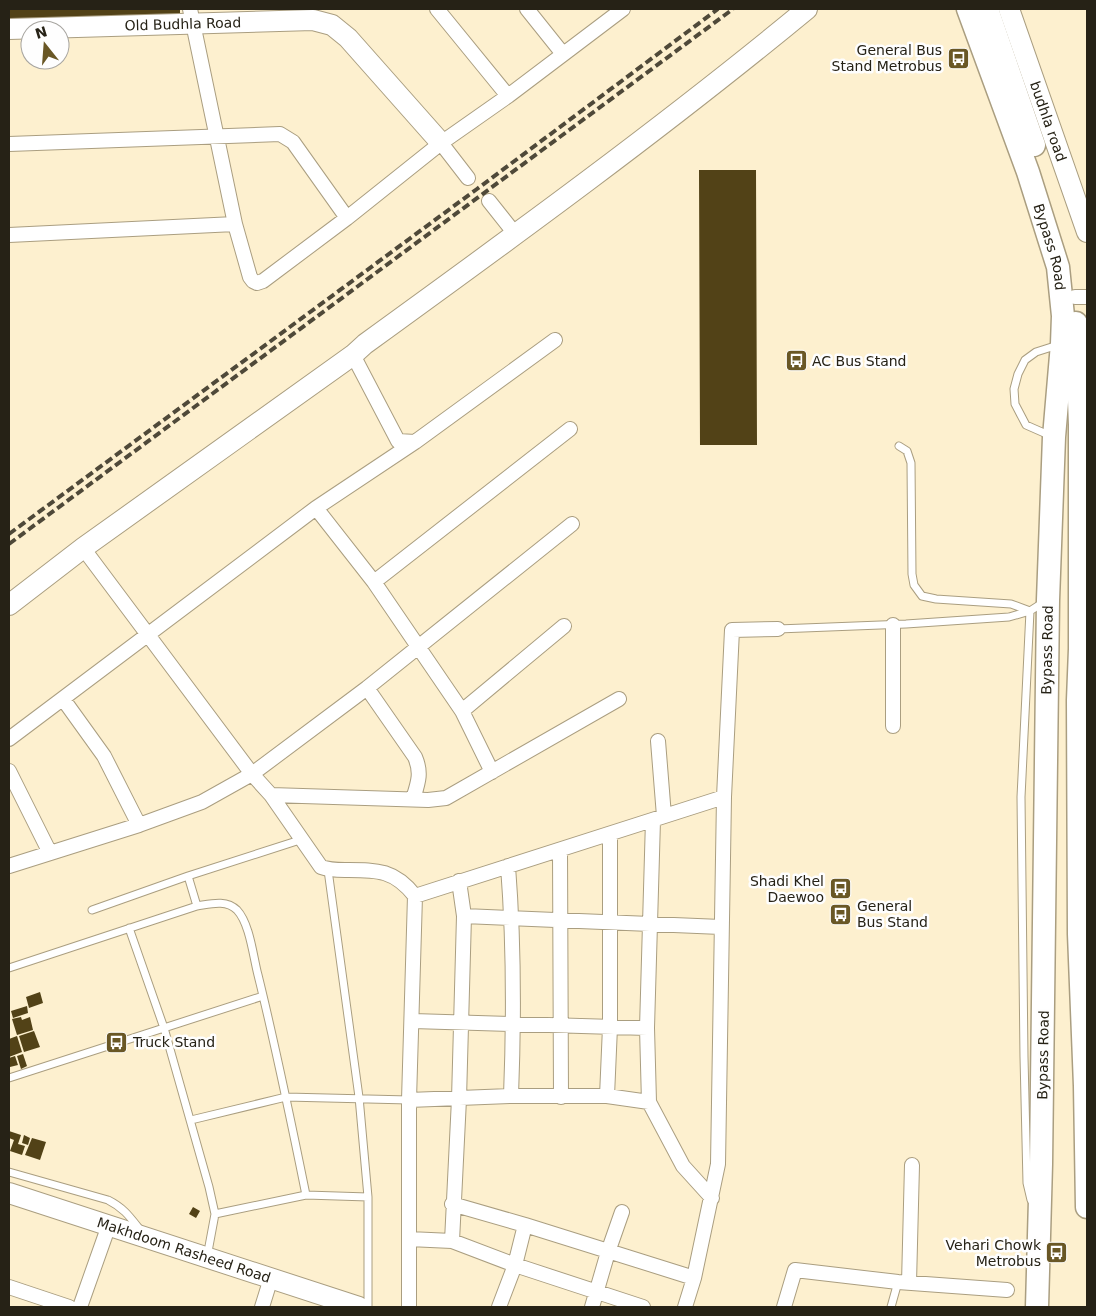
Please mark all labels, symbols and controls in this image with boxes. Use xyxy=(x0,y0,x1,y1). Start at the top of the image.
street label: Old Budhla Road xyxy=(124,14,241,34)
north arrow xyxy=(20,20,70,70)
text: N xyxy=(33,23,49,42)
place label: General Bus Stand Metrobus xyxy=(832,42,942,74)
bus stop icon: General Bus Stand Metrobus xyxy=(946,46,970,70)
street label: budhla road xyxy=(1027,79,1070,164)
street label: Bypass Road xyxy=(1030,202,1068,291)
bus stop icon: AC Bus Stand xyxy=(784,349,808,373)
place label: AC Bus Stand xyxy=(812,353,907,369)
street label: Bypass Road xyxy=(1038,605,1056,695)
place label: Shadi Khel Daewoo xyxy=(750,873,824,905)
bus stop icon: Shadi Khel Daewoo xyxy=(828,877,852,901)
place label: General Bus Stand xyxy=(857,898,928,930)
bus stop icon: General Bus Stand xyxy=(829,902,853,926)
street label: Bypass Road xyxy=(1034,1010,1052,1100)
bus stop icon: Truck Stand xyxy=(105,1030,129,1054)
place label: Truck Stand xyxy=(132,1034,215,1050)
street label: Makhdoom Rasheed Road xyxy=(95,1214,273,1286)
place label: Vehari Chowk Metrobus xyxy=(946,1237,1042,1269)
bus stop icon: Vehari Chowk Metrobus xyxy=(1045,1241,1069,1265)

